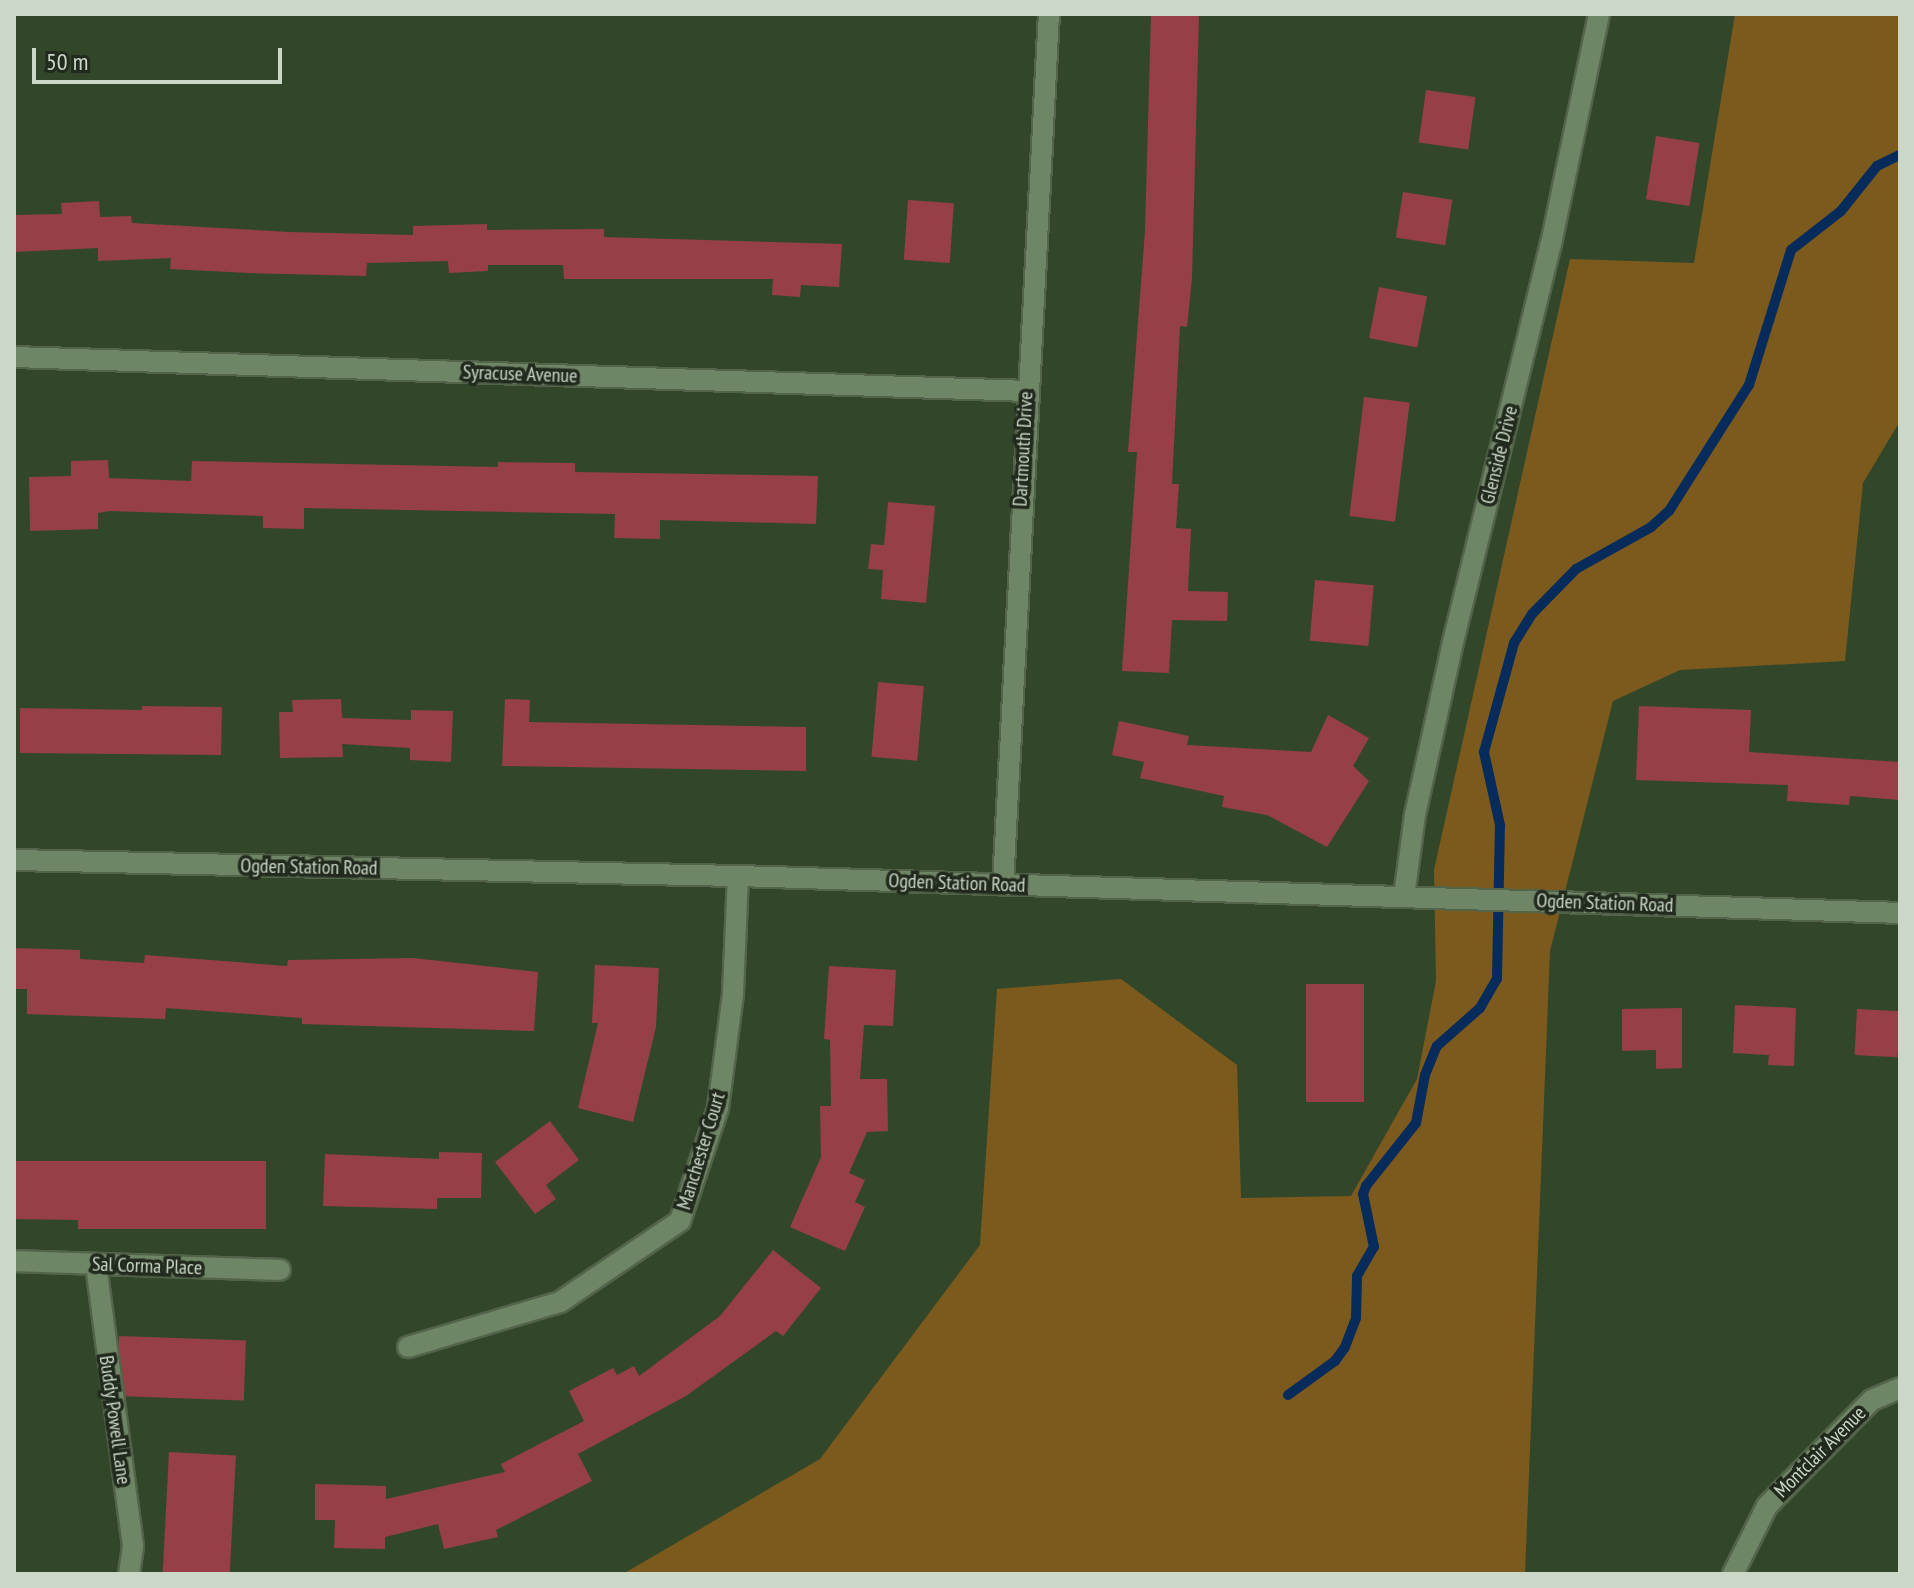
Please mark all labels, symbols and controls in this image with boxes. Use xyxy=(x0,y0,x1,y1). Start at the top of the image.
scale bar xyxy=(36,32,286,82)
text: 50 m xyxy=(46,46,88,77)
street label: Syracuse Avenue xyxy=(462,360,578,388)
street label: Dartmouth Drive xyxy=(1008,391,1038,507)
street label: Glenside Drive xyxy=(1475,404,1523,506)
street label: Ogden Station Road xyxy=(240,854,378,880)
street label: Ogden Station Road xyxy=(888,869,1026,897)
street label: Ogden Station Road xyxy=(1536,889,1674,917)
street label: Manchester Court xyxy=(672,1090,730,1212)
street label: Sal Corma Place xyxy=(92,1252,202,1280)
street label: Buddy Powell Lane xyxy=(94,1354,136,1486)
street label: Montclair Avenue xyxy=(1769,1401,1871,1503)

